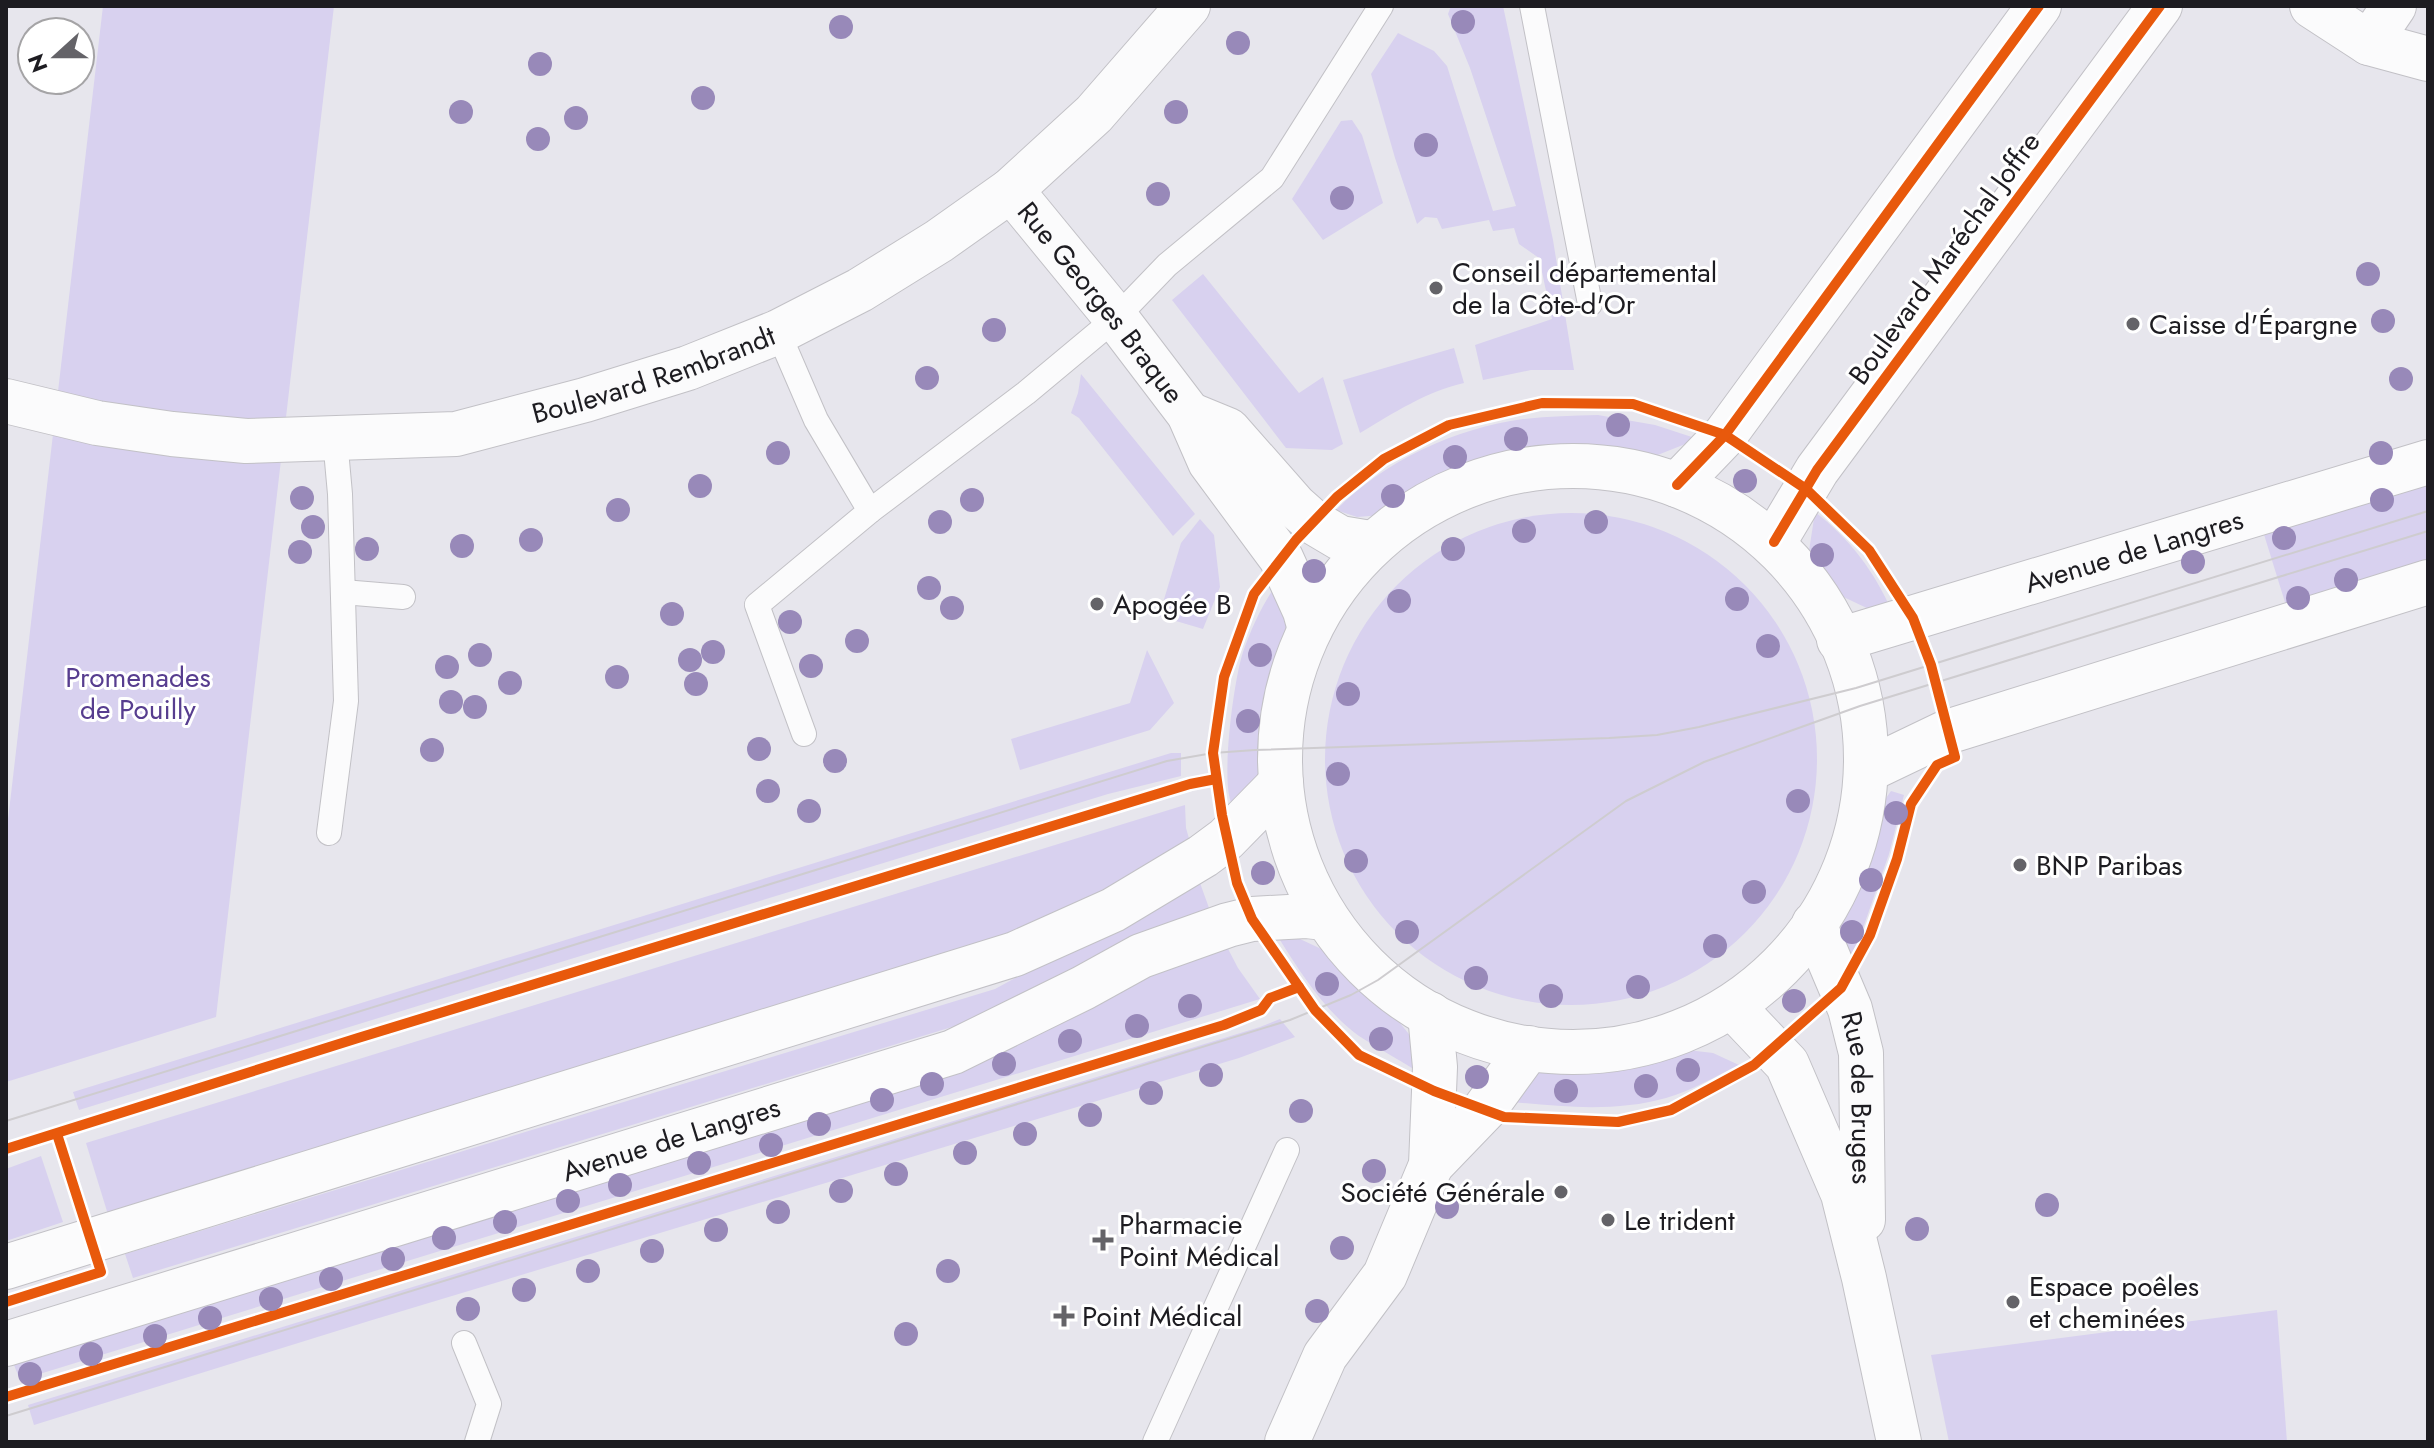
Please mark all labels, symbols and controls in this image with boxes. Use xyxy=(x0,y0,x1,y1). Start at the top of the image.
north arrow xyxy=(16,16,96,96)
text: N xyxy=(19,49,55,77)
street label: Boulevard Maréchal Joffre xyxy=(1839,123,2050,393)
street label: Rue Georges Braque xyxy=(1008,193,1194,412)
place label: Conseil départemental de la Côte-d'Or xyxy=(1452,252,1717,325)
marker: Conseil départemental de la Côte-d'Or xyxy=(1427,279,1445,297)
place label: Caisse d'Épargne xyxy=(2149,304,2357,345)
street label: Boulevard Rembrandt xyxy=(527,315,781,434)
marker: Caisse d'Épargne xyxy=(2124,315,2142,333)
street label: Avenue de Langres xyxy=(2020,499,2248,604)
place label: Apogée B xyxy=(1113,584,1232,625)
marker: Apogée B xyxy=(1088,595,1106,613)
park label: Promenades de Pouilly xyxy=(65,657,211,730)
place label: BNP Paribas xyxy=(2036,845,2183,886)
marker: BNP Paribas xyxy=(2011,856,2029,874)
street label: Rue de Bruges xyxy=(1830,1007,1883,1184)
street label: Avenue de Langres xyxy=(557,1086,785,1192)
place label: Société Générale xyxy=(1341,1172,1545,1213)
marker: Société Générale xyxy=(1552,1183,1570,1201)
place label: Le trident xyxy=(1624,1200,1735,1241)
place label: Pharmacie Point Médical xyxy=(1119,1204,1280,1277)
marker: Le trident xyxy=(1599,1211,1617,1229)
marker: Pharmacie Point Médical xyxy=(1094,1231,1112,1249)
place label: Espace poêles et cheminées xyxy=(2029,1266,2199,1339)
marker: Espace poêles et cheminées xyxy=(2004,1293,2022,1311)
place label: Point Médical xyxy=(1082,1296,1243,1337)
marker: Point Médical xyxy=(1053,1305,1075,1327)

